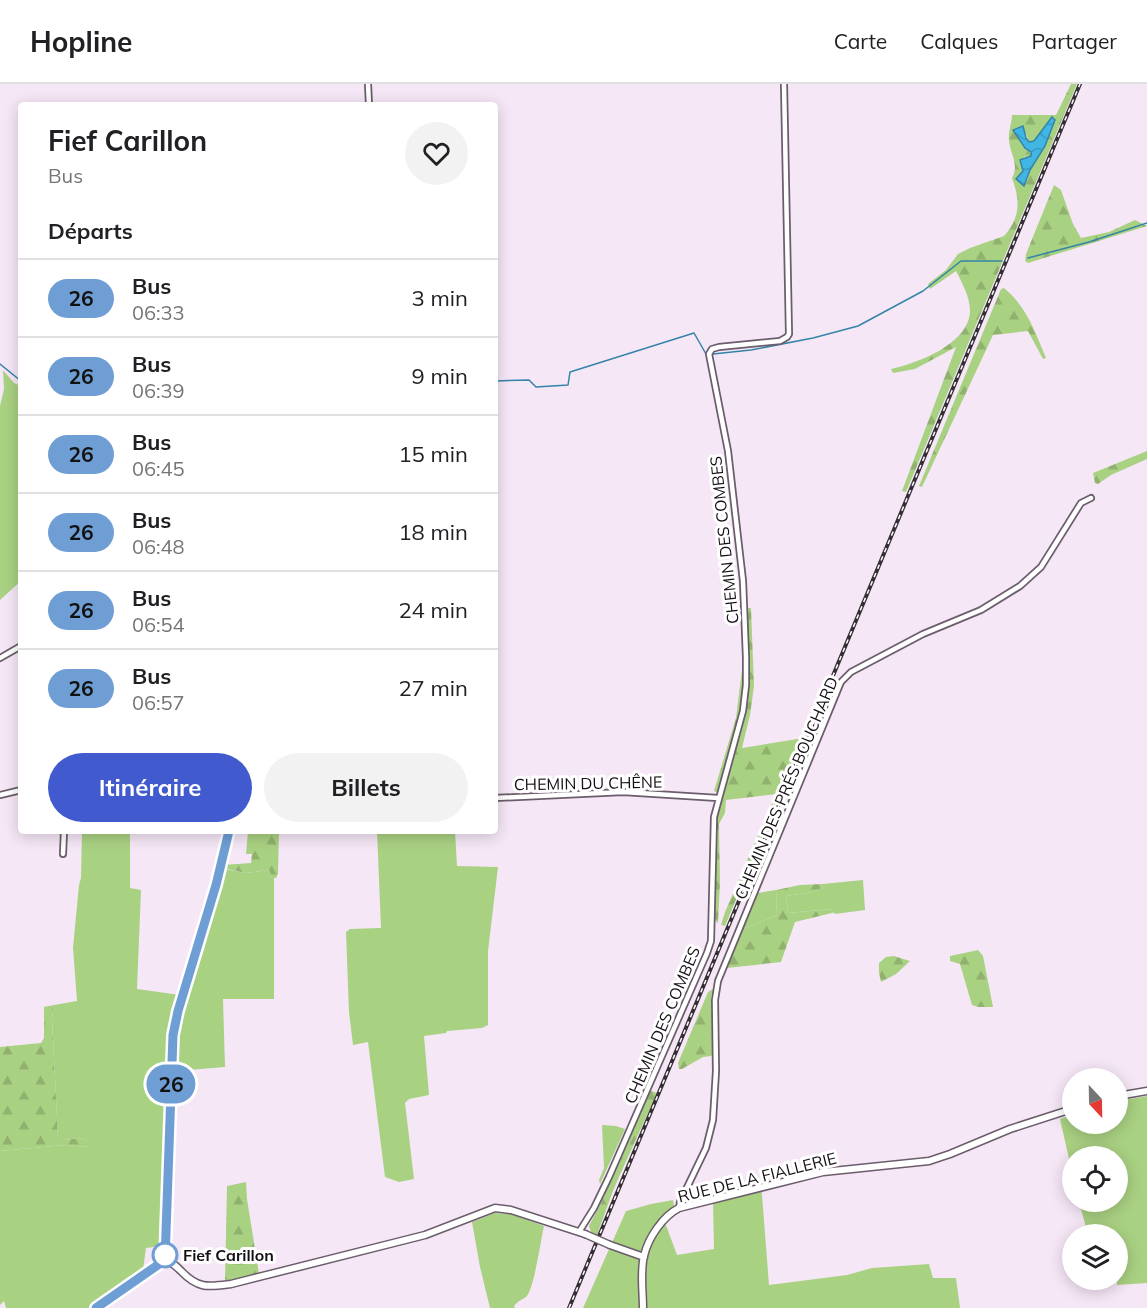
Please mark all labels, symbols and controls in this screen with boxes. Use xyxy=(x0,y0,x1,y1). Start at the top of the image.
text: Hopline xyxy=(30,24,132,59)
text: Carte xyxy=(834,28,887,54)
text: Calques xyxy=(920,28,998,54)
text: Partager xyxy=(1031,28,1117,54)
button: heart xyxy=(405,122,468,185)
text: Fief Carillon xyxy=(48,123,207,158)
text: Bus xyxy=(48,163,83,188)
text: Départs xyxy=(48,217,133,245)
text: Bus xyxy=(132,272,171,300)
text: 3 min xyxy=(412,284,468,312)
text: 26 xyxy=(68,285,94,311)
text: 06:33 xyxy=(132,300,185,325)
text: Bus xyxy=(132,350,171,378)
text: 9 min xyxy=(412,362,468,390)
text: 26 xyxy=(68,363,94,389)
text: 06:39 xyxy=(132,378,185,403)
text: Bus xyxy=(132,428,171,456)
text: 15 min xyxy=(398,440,468,468)
text: 26 xyxy=(68,441,94,467)
street label: CHEMIN DES COMBES xyxy=(705,455,743,625)
text: 06:45 xyxy=(132,456,185,481)
text: Bus xyxy=(132,506,171,534)
text: 18 min xyxy=(398,518,468,546)
text: 26 xyxy=(68,519,94,545)
text: 06:48 xyxy=(132,534,185,559)
text: Bus xyxy=(132,584,171,612)
text: 24 min xyxy=(398,596,468,624)
text: 26 xyxy=(68,597,94,623)
text: 06:54 xyxy=(132,612,185,637)
text: Bus xyxy=(132,662,171,690)
text: 27 min xyxy=(398,674,468,702)
street label: CHEMIN DES PRÉS BOUCHARD xyxy=(730,674,842,902)
text: 26 xyxy=(68,675,94,701)
text: 06:57 xyxy=(132,690,185,715)
button: Itinéraire xyxy=(48,753,252,822)
button: Billets xyxy=(264,753,468,822)
street label: CHEMIN DU CHÊNE xyxy=(514,772,662,794)
street label: CHEMIN DES COMBES xyxy=(620,943,704,1107)
line badge: 26 xyxy=(144,1064,198,1104)
north arrow xyxy=(1062,1068,1128,1134)
map controls xyxy=(1062,1068,1128,1290)
text: 26 xyxy=(158,1071,184,1097)
button: locate xyxy=(1062,1146,1128,1212)
street label: RUE DE LA FIALLERIE xyxy=(676,1148,838,1206)
button: layers xyxy=(1062,1224,1128,1290)
marker: Fief Carillon xyxy=(152,1242,178,1268)
place label: Fief Carillon xyxy=(183,1245,274,1265)

